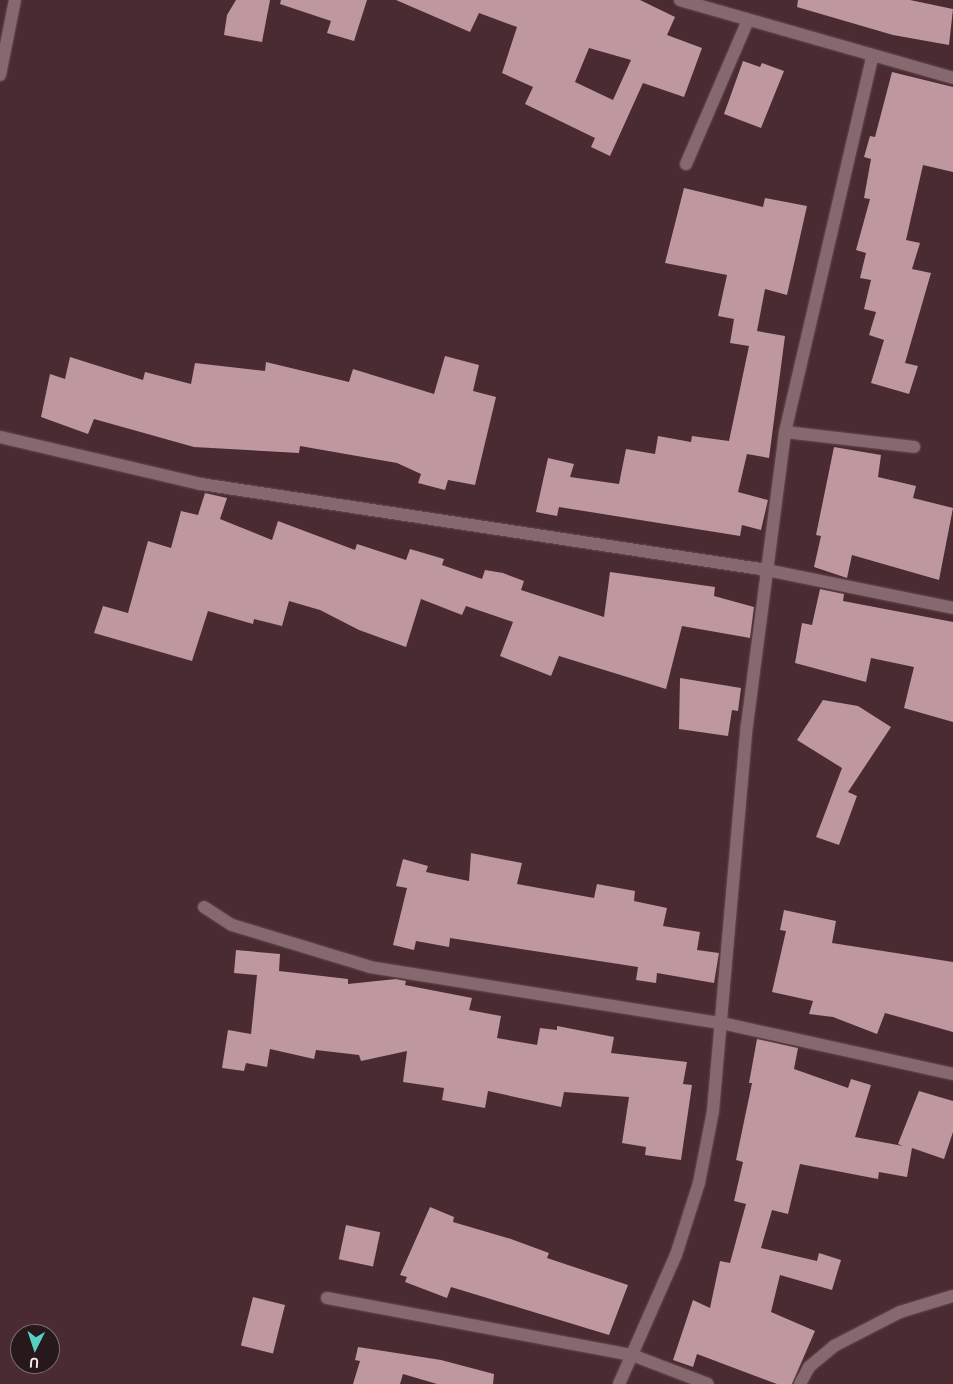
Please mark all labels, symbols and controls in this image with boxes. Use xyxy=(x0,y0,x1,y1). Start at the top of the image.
north arrow xyxy=(10,1324,60,1374)
text: U xyxy=(29,1354,39,1372)

